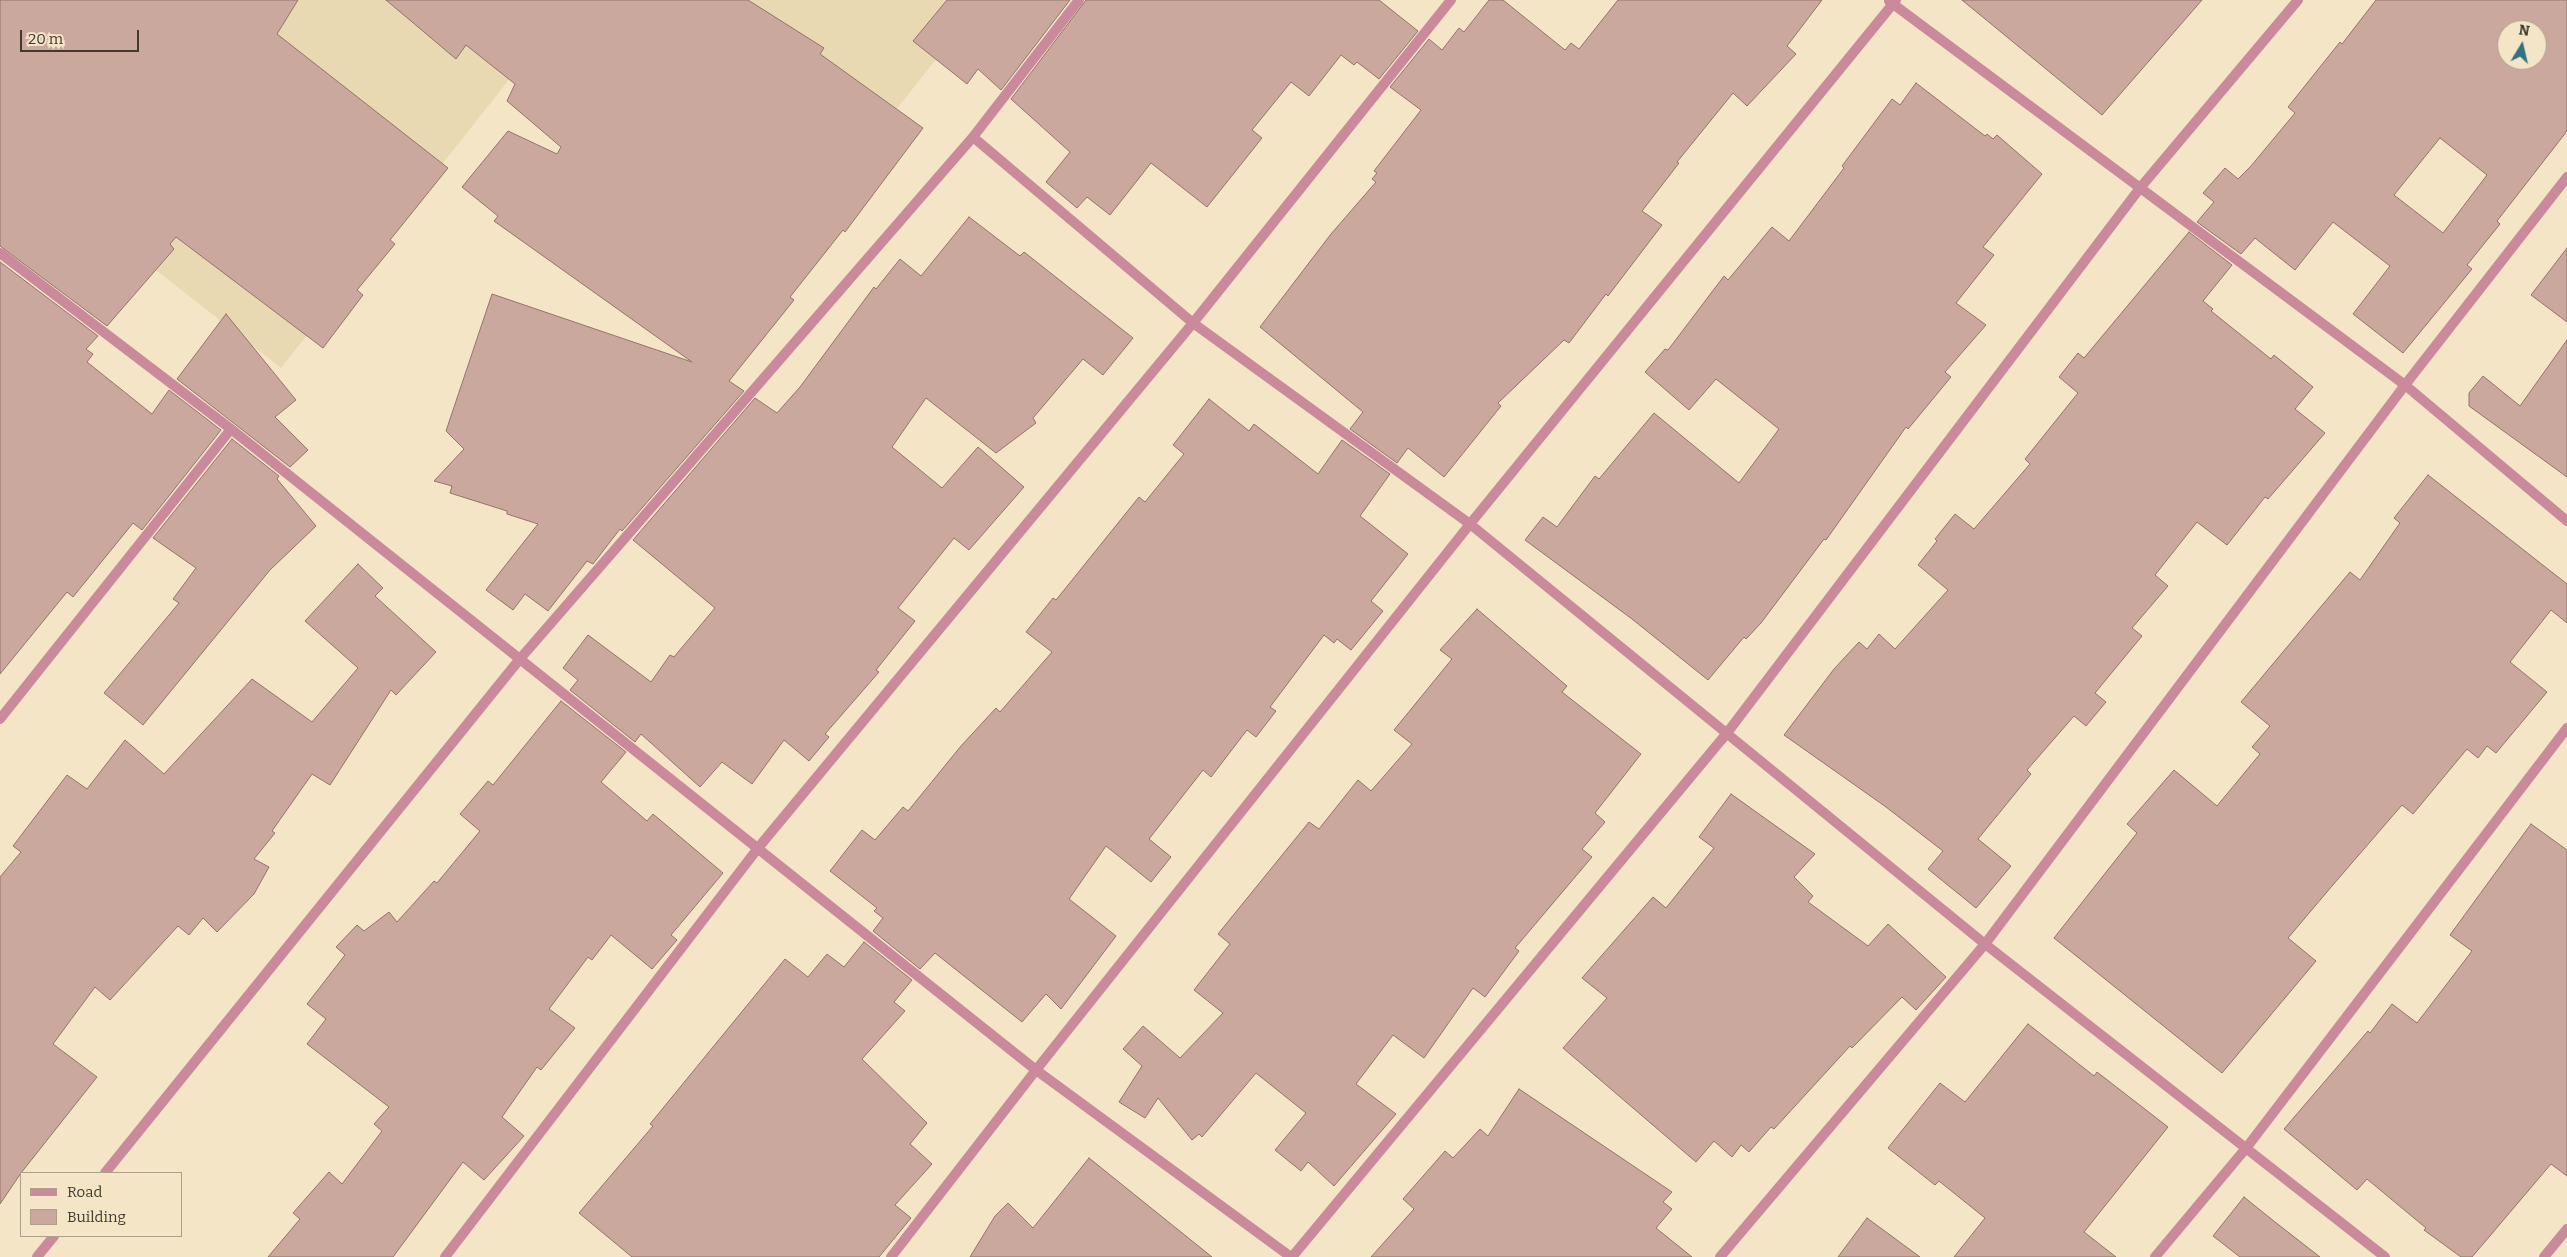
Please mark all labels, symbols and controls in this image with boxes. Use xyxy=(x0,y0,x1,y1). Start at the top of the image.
scale bar xyxy=(22,20,141,52)
north arrow xyxy=(2497,20,2547,70)
text: N xyxy=(2518,21,2531,40)
text: 20 m xyxy=(28,30,63,48)
legend xyxy=(20,1172,182,1237)
text: Road xyxy=(67,1183,102,1201)
text: Building xyxy=(67,1208,126,1226)

